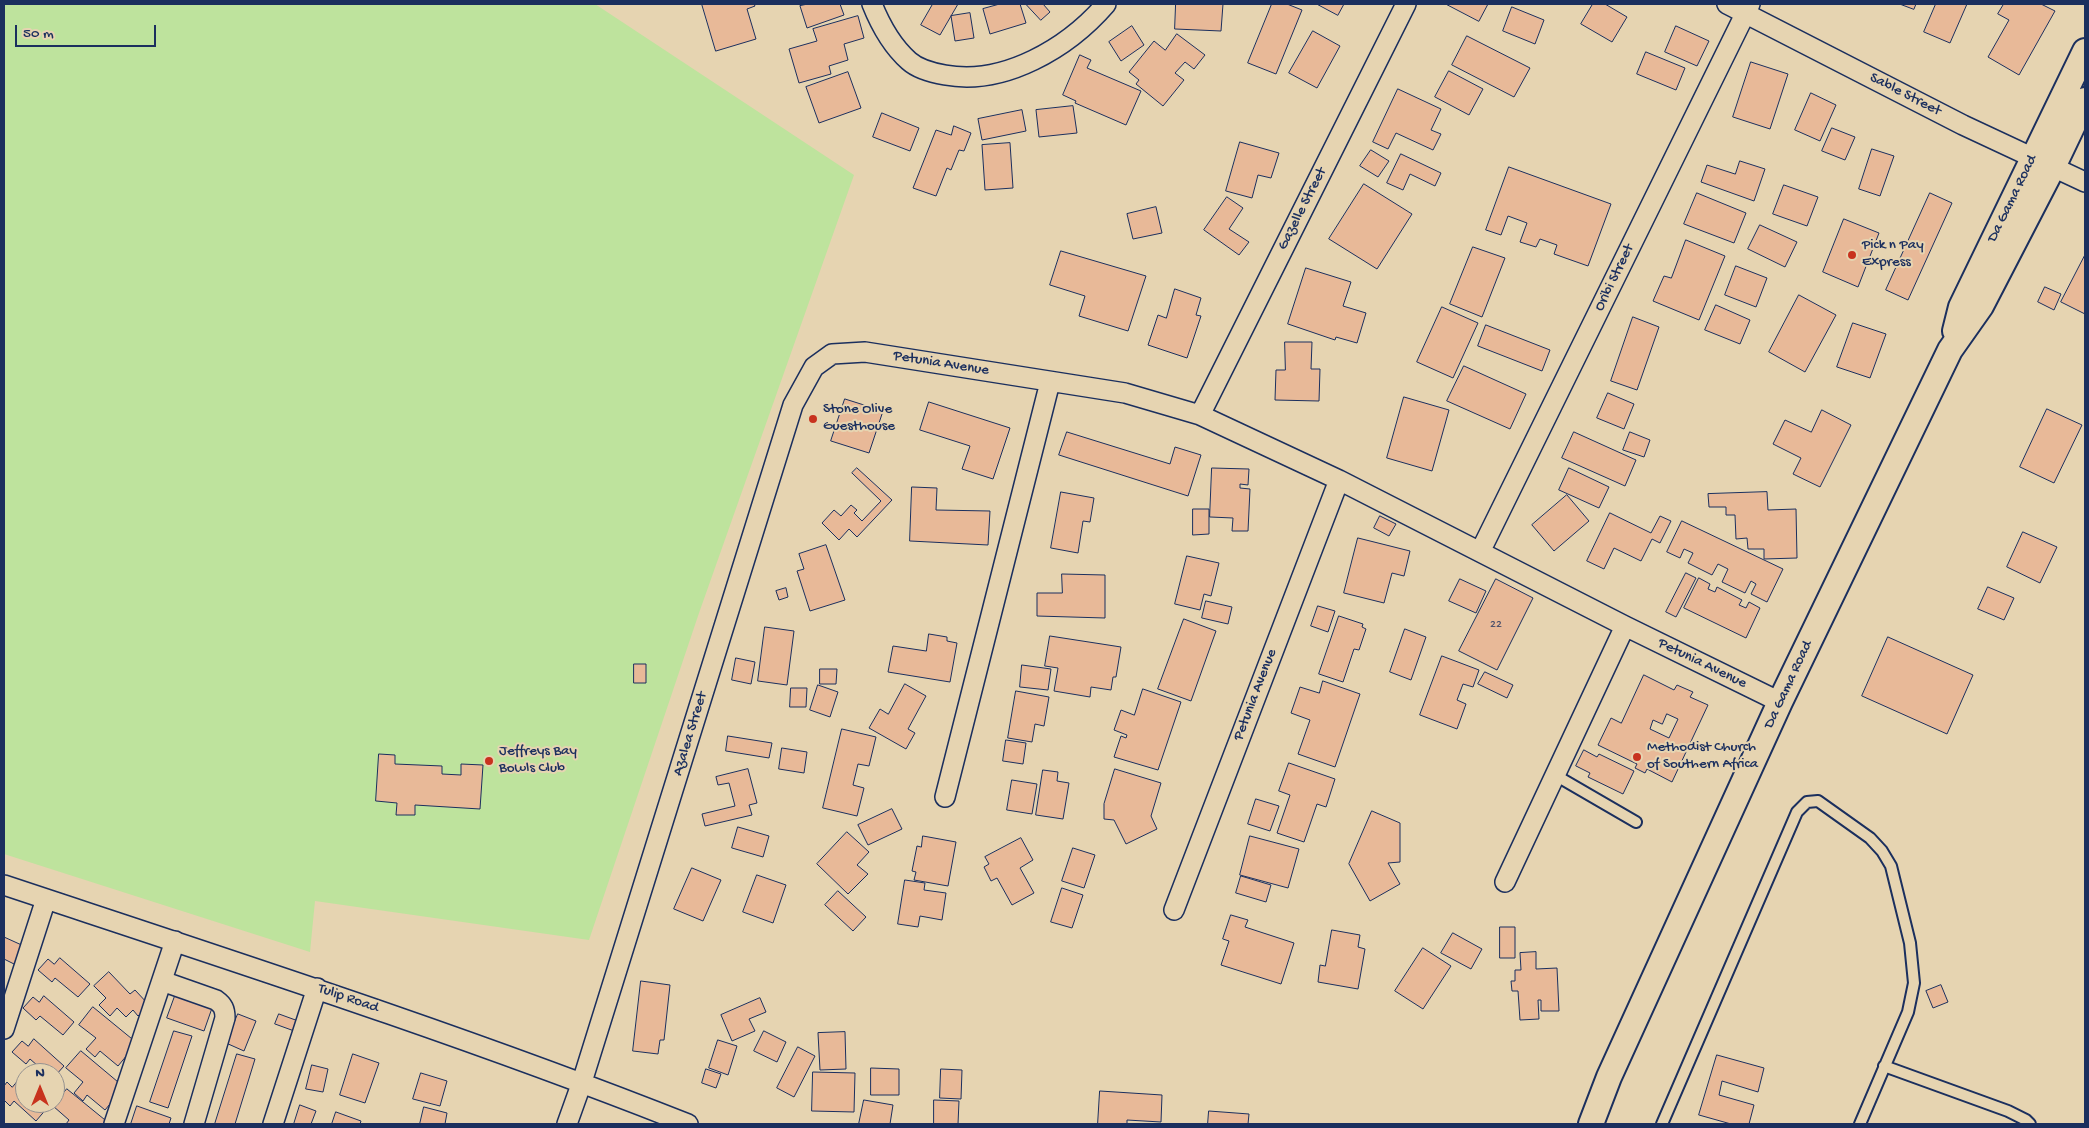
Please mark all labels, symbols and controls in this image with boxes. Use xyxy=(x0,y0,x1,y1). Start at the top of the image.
scale bar xyxy=(18,15,159,47)
text: 50 m xyxy=(23,25,54,43)
street label: Sable Street xyxy=(1866,69,1944,121)
street label: Da Gama Road xyxy=(1984,152,2042,246)
street label: Gazelle Street xyxy=(1275,165,1331,253)
place label: Pick n Pay Express xyxy=(1862,237,1924,272)
street label: Oribi Street xyxy=(1591,242,1639,314)
marker: Pick n Pay Express xyxy=(1846,249,1858,261)
street label: Petunia Avenue xyxy=(892,348,990,380)
place label: Stone Olive Guesthouse xyxy=(823,401,895,436)
marker: Stone Olive Guesthouse xyxy=(807,413,819,425)
house number: 22 xyxy=(1490,618,1502,632)
street label: Petunia Avenue xyxy=(1655,635,1749,693)
street label: Da Gama Road xyxy=(1761,638,1817,732)
street label: Petunia Avenue xyxy=(1230,647,1282,743)
street label: Azalea Street xyxy=(670,690,712,778)
place label: Methodist Church of Southern Africa xyxy=(1647,739,1758,774)
place label: Jeffreys Bay Bowls Club xyxy=(499,743,577,778)
marker: Methodist Church of Southern Africa xyxy=(1631,751,1643,763)
marker: Jeffreys Bay Bowls Club xyxy=(483,755,495,767)
street label: Tulip Road xyxy=(315,980,381,1018)
north arrow xyxy=(15,1063,65,1113)
text: N xyxy=(35,1065,45,1082)

